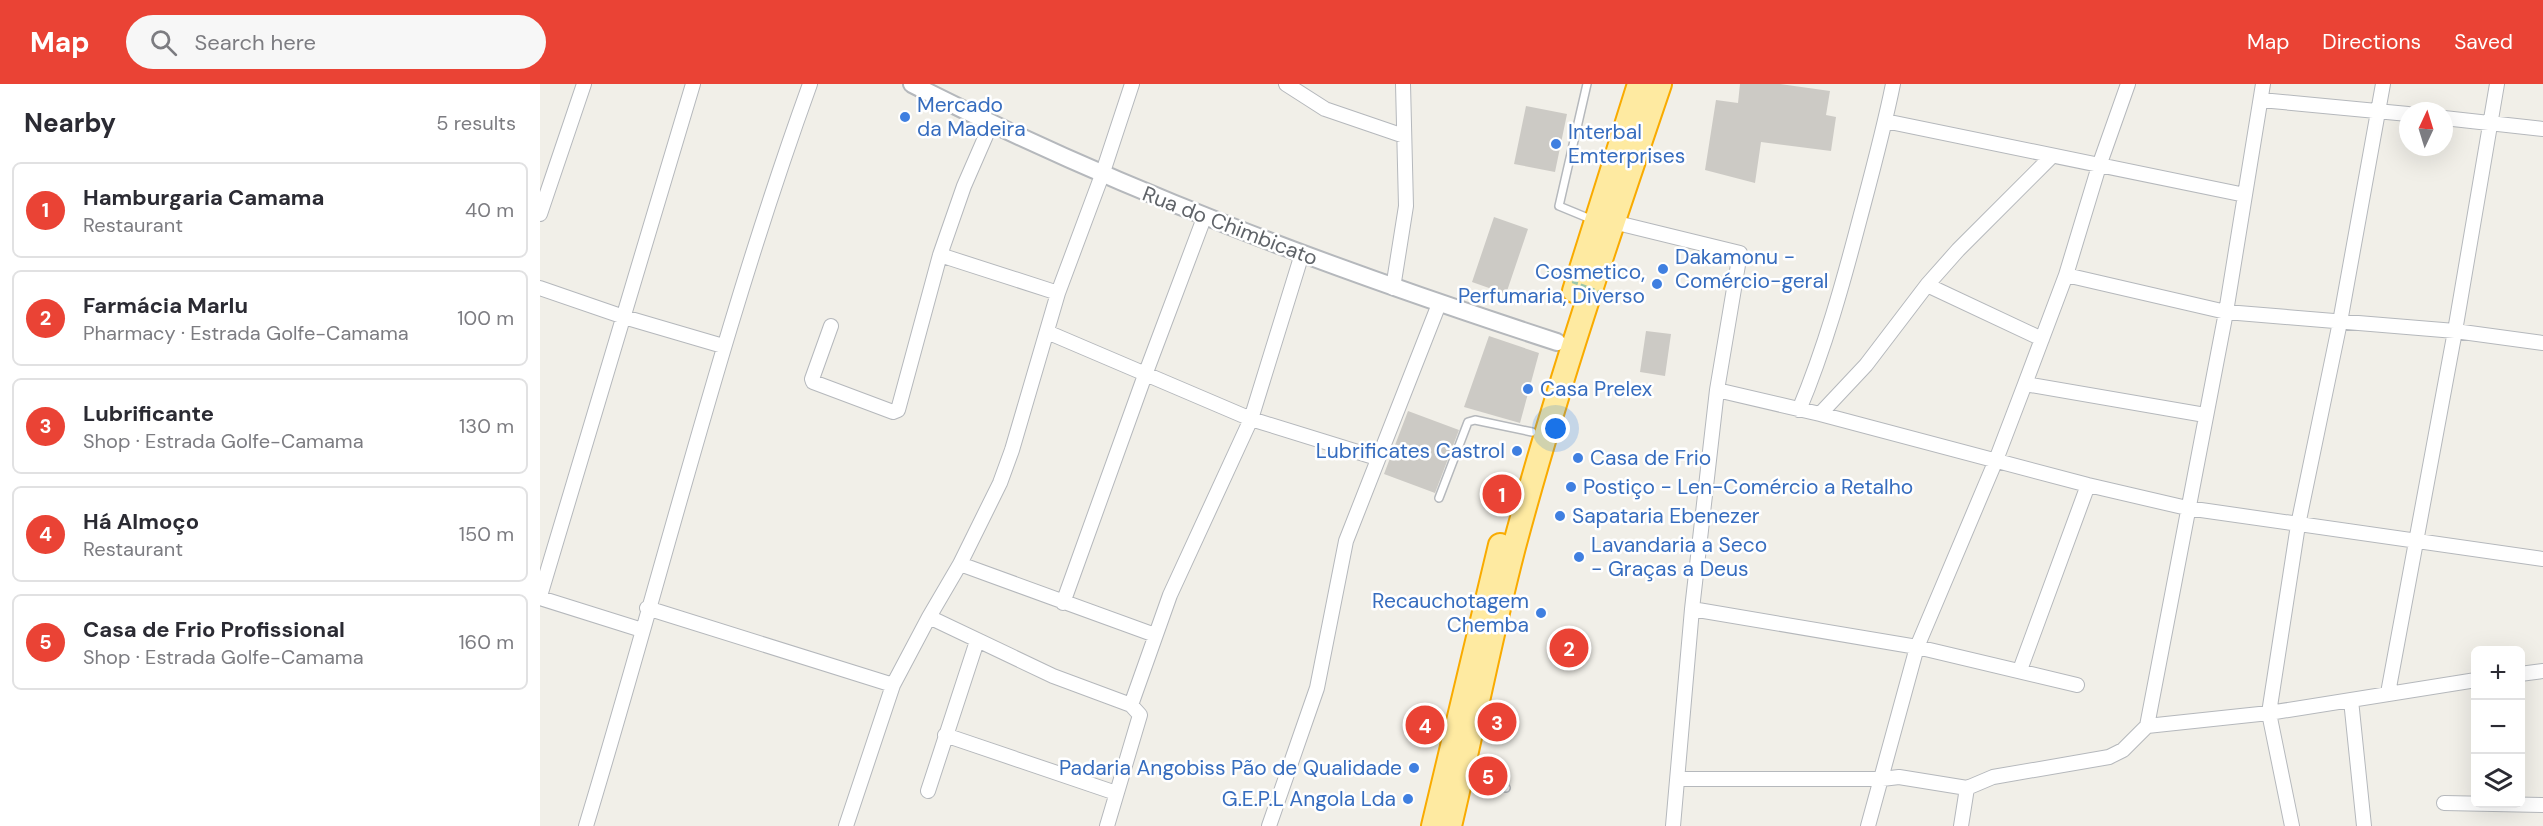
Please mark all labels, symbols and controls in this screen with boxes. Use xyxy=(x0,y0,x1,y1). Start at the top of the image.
search box xyxy=(126,15,546,69)
text: Map xyxy=(30,24,90,61)
icon: search xyxy=(147,26,180,59)
text: Search here xyxy=(195,28,316,57)
text: Map xyxy=(2247,28,2289,56)
text: Directions xyxy=(2322,28,2421,56)
text: Saved xyxy=(2454,28,2513,56)
place label: Mercado da Madeira xyxy=(917,91,1026,143)
north arrow xyxy=(2399,102,2453,156)
text: Nearby xyxy=(24,106,116,140)
text: 5 results xyxy=(436,110,516,136)
marker: Mercado da Madeira xyxy=(898,110,912,124)
place label: Interbal Emterprises xyxy=(1568,118,1685,170)
marker: Interbal Emterprises xyxy=(1549,137,1563,151)
street label: Rua do Chimbicato xyxy=(1138,180,1322,272)
text: Hamburgaria Camama xyxy=(83,183,324,212)
text: 1 xyxy=(42,197,49,223)
text: 40 m xyxy=(465,197,514,223)
text: Restaurant xyxy=(83,212,183,238)
place label: Dakamonu - Comércio-geral xyxy=(1675,243,1829,295)
place label: Cosmetico, Perfumaria, Diverso xyxy=(1458,258,1645,310)
marker: Dakamonu - Comércio-geral xyxy=(1656,262,1670,276)
marker: Cosmetico, Perfumaria, Diverso xyxy=(1650,277,1664,291)
text: Farmácia Marlu xyxy=(83,291,248,320)
text: 2 xyxy=(40,305,51,331)
text: 100 m xyxy=(457,305,514,331)
text: Pharmacy · Estrada Golfe-Camama xyxy=(83,320,409,346)
place label: Casa Prelex xyxy=(1540,375,1652,403)
marker: Casa Prelex xyxy=(1521,382,1535,396)
text: Lubrificante xyxy=(83,399,214,428)
text: 3 xyxy=(39,413,52,439)
text: 130 m xyxy=(459,413,514,439)
your location xyxy=(1541,414,1570,443)
text: Shop · Estrada Golfe-Camama xyxy=(83,428,364,454)
place label: Lubrificates Castrol xyxy=(1316,437,1505,465)
marker: Lubrificates Castrol xyxy=(1510,444,1524,458)
place label: Casa de Frio xyxy=(1590,444,1711,472)
marker: Casa de Frio xyxy=(1571,451,1585,465)
pin: 1 xyxy=(1482,472,1522,516)
place label: Postiço - Len-Comércio a Retalho xyxy=(1583,473,1913,501)
marker: Postiço - Len-Comércio a Retalho xyxy=(1564,480,1578,494)
place label: Sapataria Ebenezer xyxy=(1572,502,1760,530)
text: Há Almoço xyxy=(83,507,199,536)
marker: Sapataria Ebenezer xyxy=(1553,509,1567,523)
text: 4 xyxy=(39,521,52,547)
text: 150 m xyxy=(459,521,514,547)
place label: Lavandaria a Seco - Graças a Deus xyxy=(1591,531,1767,583)
text: Restaurant xyxy=(83,536,183,562)
marker: Lavandaria a Seco - Graças a Deus xyxy=(1572,550,1586,564)
place label: Recauchotagem Chemba xyxy=(1372,587,1529,639)
marker: Recauchotagem Chemba xyxy=(1534,606,1548,620)
text: Casa de Frio Profissional xyxy=(83,615,345,644)
pin: 2 xyxy=(1550,626,1588,670)
text: 5 xyxy=(39,629,52,655)
text: 160 m xyxy=(458,629,514,655)
text: Shop · Estrada Golfe-Camama xyxy=(83,644,364,670)
map controls xyxy=(2471,646,2525,808)
button: + xyxy=(2471,646,2525,700)
pin: 3 xyxy=(1478,700,1516,744)
button: − xyxy=(2471,700,2525,754)
pin: 4 xyxy=(1406,702,1444,748)
place label: Padaria Angobiss Pão de Qualidade xyxy=(1059,754,1402,782)
pin: 5 xyxy=(1468,754,1508,798)
button: layers xyxy=(2471,754,2525,808)
marker: Padaria Angobiss Pão de Qualidade xyxy=(1407,761,1421,775)
place label: G.E.P.L Angola Lda xyxy=(1222,785,1396,813)
marker: G.E.P.L Angola Lda xyxy=(1401,792,1415,806)

